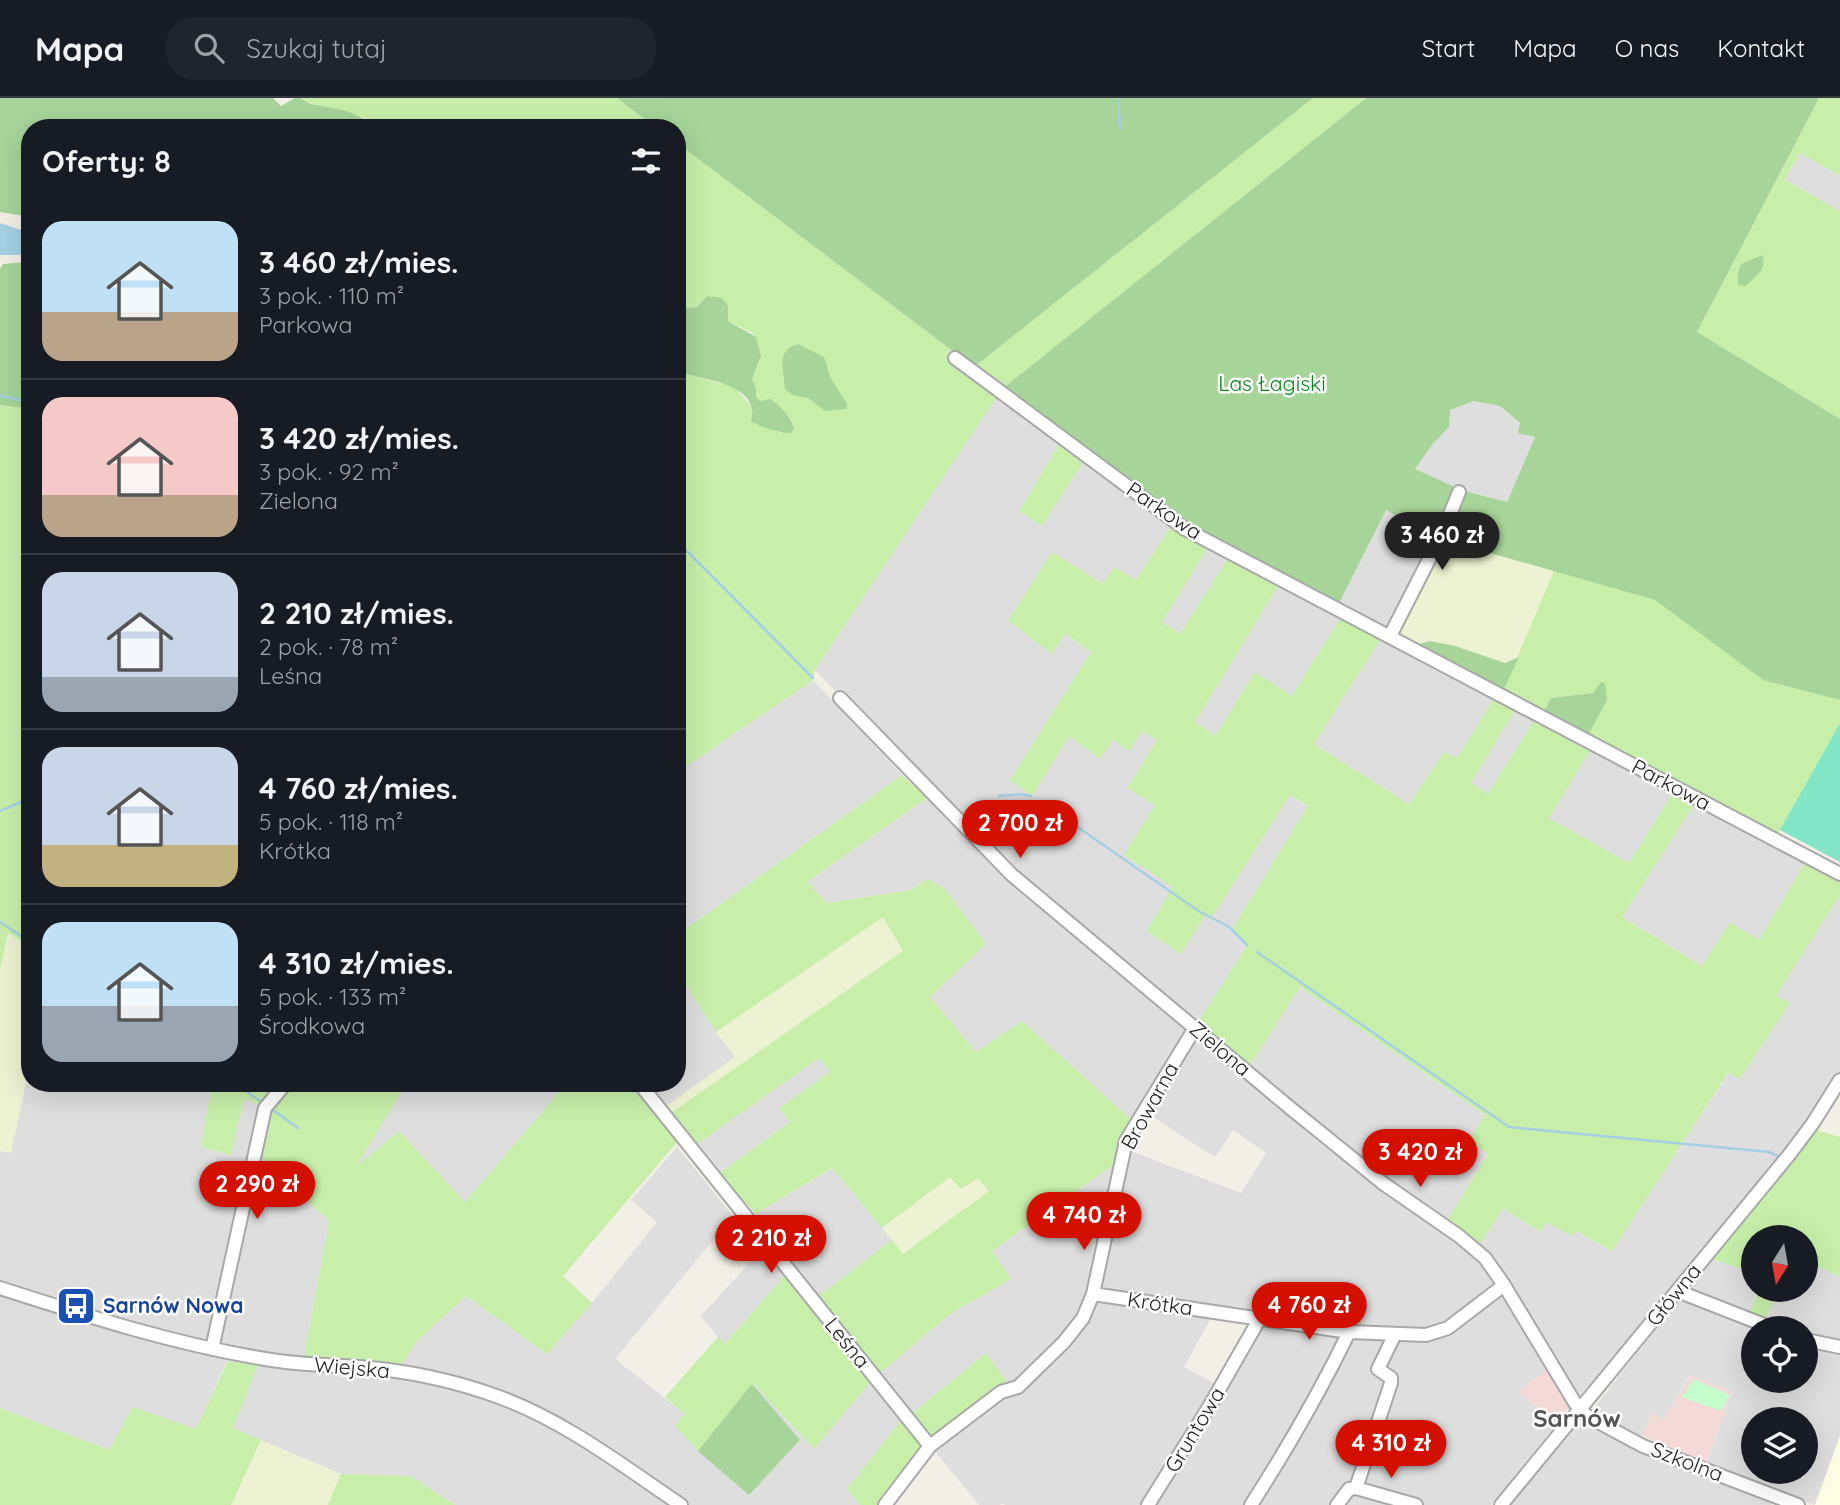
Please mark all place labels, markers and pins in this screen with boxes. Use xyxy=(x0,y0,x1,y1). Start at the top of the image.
pin: 3 460 zł xyxy=(1370,512,1514,572)
pin: 2 700 zł xyxy=(948,800,1092,860)
pin: 3 420 zł xyxy=(1348,1130,1492,1189)
pin: 2 290 zł xyxy=(185,1162,329,1221)
pin: 4 740 zł xyxy=(1012,1192,1156,1252)
pin: 2 210 zł xyxy=(699,1216,843,1275)
pin: 4 760 zł xyxy=(1237,1282,1381,1342)
bus stop icon: Sarnów Nowa xyxy=(55,1285,97,1327)
place label: Sarnów Nowa xyxy=(103,1292,243,1318)
pin: 4 310 zł xyxy=(1319,1420,1463,1480)

